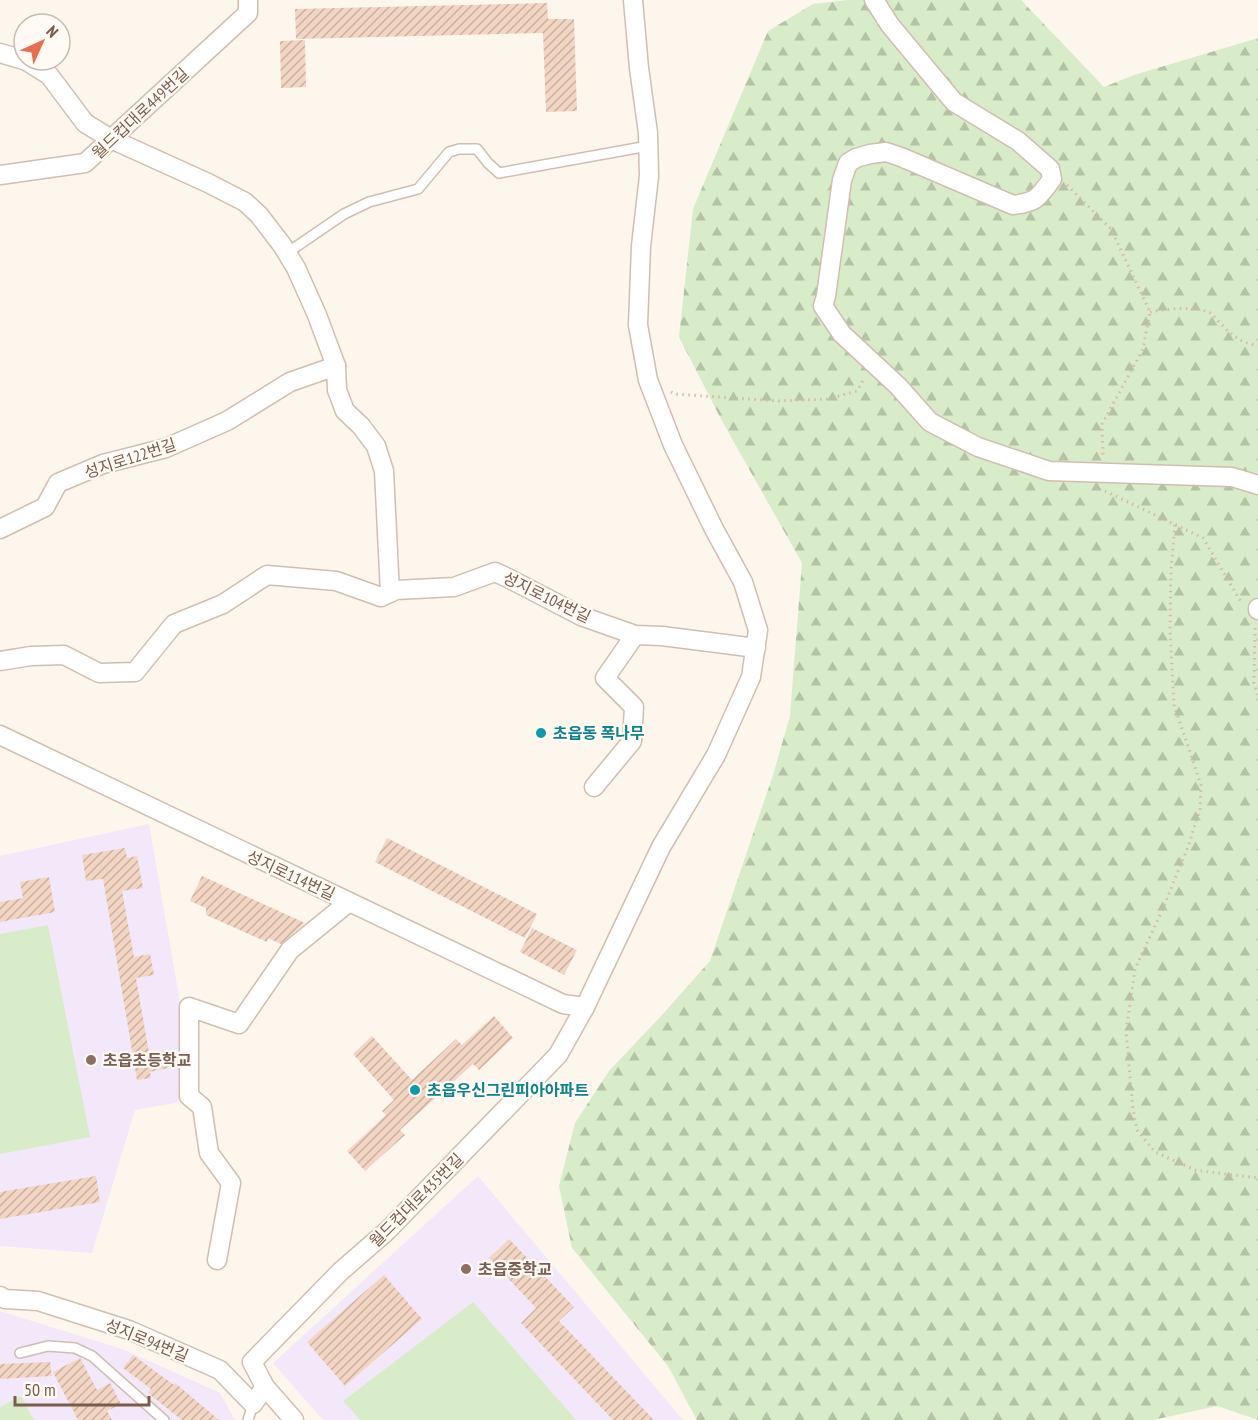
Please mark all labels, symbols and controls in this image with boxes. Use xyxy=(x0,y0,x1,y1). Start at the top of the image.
north arrow xyxy=(12,12,72,72)
text: N xyxy=(42,21,63,42)
street label: 월드컵대로449번길 xyxy=(88,63,192,163)
street label: 성지로122번길 xyxy=(82,434,178,482)
street label: 성지로104번길 xyxy=(500,567,594,627)
place label: 초읍동 폭나무 xyxy=(553,723,645,743)
marker: 초읍동 폭나무 xyxy=(534,726,548,740)
street label: 성지로114번길 xyxy=(244,846,338,904)
place label: 초읍초등학교 xyxy=(103,1050,192,1070)
marker: 초읍초등학교 xyxy=(84,1053,98,1067)
place label: 초읍우신그린피아아파트 xyxy=(427,1080,589,1100)
marker: 초읍우신그린피아아파트 xyxy=(408,1083,422,1097)
street label: 월드컵대로435번길 xyxy=(365,1149,467,1251)
place label: 초읍중학교 xyxy=(478,1259,552,1279)
marker: 초읍중학교 xyxy=(459,1262,473,1276)
street label: 성지로94번길 xyxy=(102,1314,192,1366)
scale bar xyxy=(15,1369,148,1407)
text: 50 m xyxy=(24,1378,56,1401)

